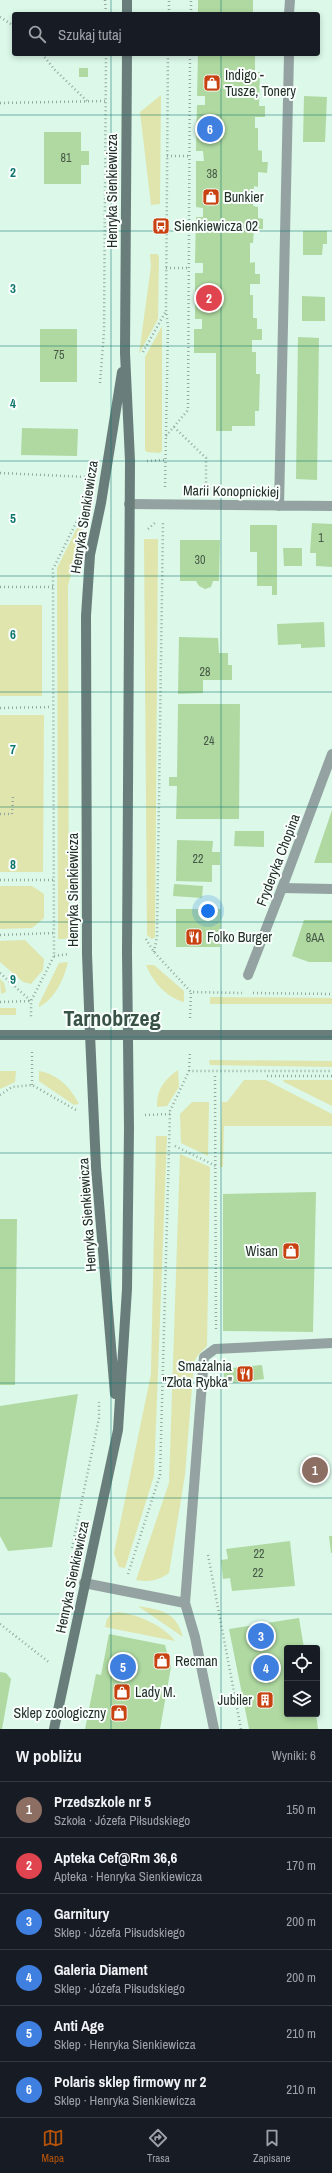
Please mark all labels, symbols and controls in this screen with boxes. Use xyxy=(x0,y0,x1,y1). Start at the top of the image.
search box xyxy=(12,12,320,56)
icon: search xyxy=(26,23,48,45)
text: Szukaj tutaj xyxy=(58,24,122,45)
place label: Indigo - Tusze, Tonery xyxy=(225,66,296,100)
shop icon: Indigo - Tusze, Tonery xyxy=(202,73,222,93)
pin: 6 xyxy=(197,114,223,144)
street label: Henryka Sienkiewicza xyxy=(103,133,121,248)
house number: 81 xyxy=(61,150,72,166)
text: 2 xyxy=(10,164,16,181)
house number: 38 xyxy=(207,166,217,182)
shop icon: Bunkier xyxy=(201,187,221,207)
place label: Bunkier xyxy=(224,188,264,206)
bus stop icon: Sienkiewicza 02 xyxy=(151,216,171,236)
place label: Sienkiewicza 02 xyxy=(174,217,258,235)
text: 3 xyxy=(10,280,16,297)
pin: 2 xyxy=(196,283,222,313)
house number: 75 xyxy=(54,347,65,363)
text: 4 xyxy=(10,395,16,412)
street label: Henryka Sienkiewicza xyxy=(66,459,102,575)
street label: Marii Konopnickiej xyxy=(183,481,279,501)
text: 5 xyxy=(10,510,16,527)
house number: 1 xyxy=(318,530,324,546)
house number: 30 xyxy=(195,552,205,568)
text: 6 xyxy=(10,626,16,643)
house number: 28 xyxy=(200,664,210,680)
house number: 24 xyxy=(204,733,215,749)
text: 7 xyxy=(10,741,16,758)
street label: Fryderyka Chopina xyxy=(252,811,304,909)
street label: Henryka Sienkiewicza xyxy=(64,832,82,947)
house number: 22 xyxy=(193,851,203,867)
text: 8 xyxy=(10,856,16,873)
your location xyxy=(198,901,218,921)
restaurant icon: Folko Burger xyxy=(184,927,204,947)
place label: Folko Burger xyxy=(207,928,272,946)
house number: 8AA xyxy=(306,930,325,946)
text: 9 xyxy=(10,971,16,988)
district label: Tarnobrzeg xyxy=(64,1003,160,1033)
street label: Henryka Sienkiewicza xyxy=(74,1157,100,1273)
shop icon: Wisan xyxy=(281,1241,301,1261)
place label: Wisan xyxy=(245,1242,278,1260)
place label: Smażalnia "Złota Rybka" xyxy=(163,1357,233,1391)
restaurant icon: Smażalnia "Złota Rybka" xyxy=(235,1364,255,1384)
pin: 1 xyxy=(302,1455,328,1485)
street label: Henryka Sienkiewicza xyxy=(51,1519,93,1635)
house number: 22 xyxy=(254,1546,264,1562)
house number: 22 xyxy=(253,1565,263,1581)
pin: 3 xyxy=(248,1621,274,1651)
map controls xyxy=(284,1645,320,1717)
button: locate xyxy=(284,1645,320,1681)
shop icon: Recman xyxy=(152,1651,172,1671)
pin: 5 xyxy=(110,1652,136,1682)
place label: Recman xyxy=(175,1652,218,1670)
pin: 4 xyxy=(253,1653,279,1683)
button: layers xyxy=(284,1681,320,1717)
shop icon: Lady M. xyxy=(112,1682,132,1702)
place label: Lady M. xyxy=(135,1683,176,1701)
building icon: Jubiler xyxy=(255,1690,275,1710)
place label: Jubiler xyxy=(218,1691,252,1709)
shop icon: Sklep zoologiczny xyxy=(109,1703,129,1723)
place label: Sklep zoologiczny xyxy=(13,1704,106,1722)
text: W pobliżu xyxy=(16,1744,82,1767)
text: Wyniki: 6 xyxy=(272,1747,316,1764)
text: Przedszkole nr 5 xyxy=(54,1791,151,1812)
text: 1 xyxy=(26,1801,32,1818)
text: 150 m xyxy=(286,1801,316,1818)
text: Szkoła · Józefa Piłsudskiego xyxy=(54,1812,190,1829)
text: Apteka Cef@Rm 36,6 xyxy=(54,1847,177,1868)
text: 2 xyxy=(26,1857,32,1874)
text: 170 m xyxy=(286,1857,316,1874)
text: Apteka · Henryka Sienkiewicza xyxy=(54,1868,202,1885)
text: Garnitury xyxy=(54,1903,109,1924)
text: 3 xyxy=(26,1913,32,1930)
text: 200 m xyxy=(286,1913,316,1930)
text: Sklep · Józefa Piłsudskiego xyxy=(54,1924,185,1941)
text: Galeria Diament xyxy=(54,1959,148,1980)
text: 4 xyxy=(26,1969,32,1986)
text: 200 m xyxy=(286,1969,316,1986)
text: Sklep · Józefa Piłsudskiego xyxy=(54,1980,185,1997)
text: Anti Age xyxy=(54,2015,104,2036)
text: 5 xyxy=(26,2025,32,2042)
text: 210 m xyxy=(286,2025,316,2042)
text: Sklep · Henryka Sienkiewicza xyxy=(54,2036,196,2053)
text: Polaris sklep firmowy nr 2 xyxy=(54,2071,206,2092)
text: 6 xyxy=(26,2081,32,2098)
text: 210 m xyxy=(286,2081,316,2098)
text: Sklep · Henryka Sienkiewicza xyxy=(54,2092,196,2109)
tab: Mapa xyxy=(42,2127,64,2165)
tab: Trasa xyxy=(147,2127,170,2165)
tab: Zapisane xyxy=(253,2127,290,2165)

